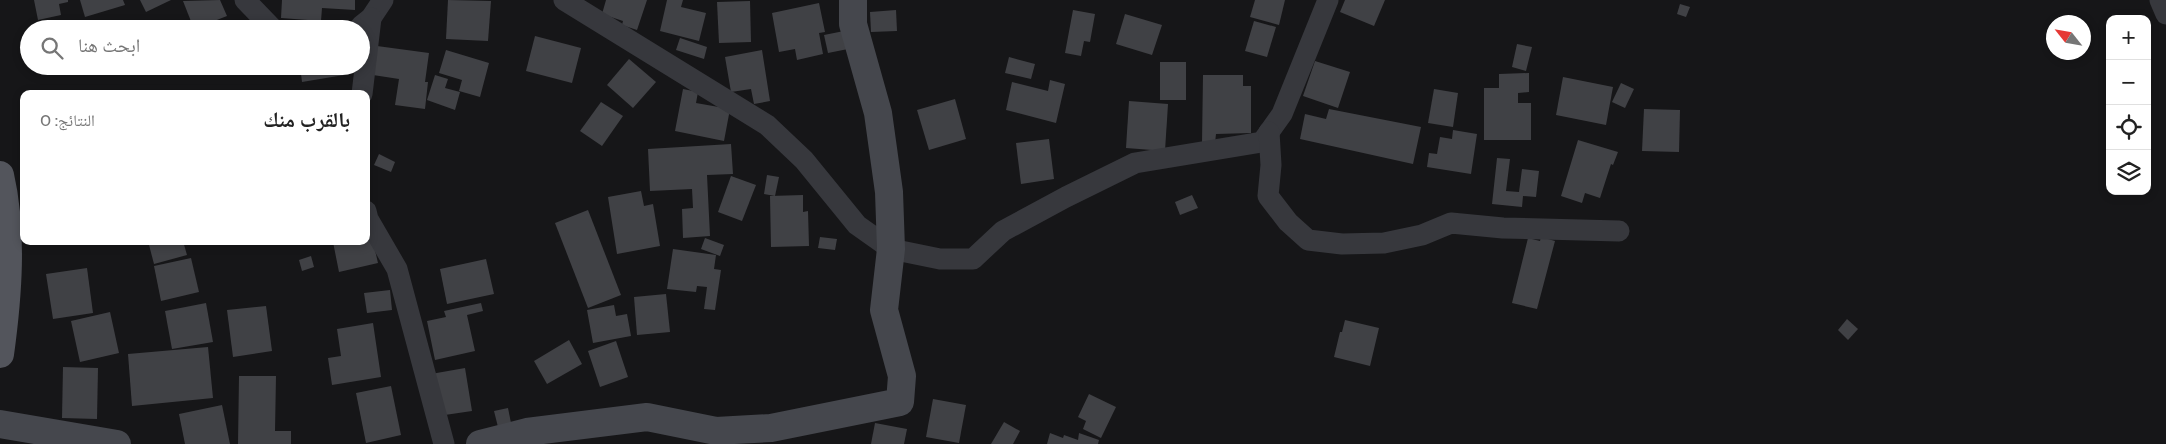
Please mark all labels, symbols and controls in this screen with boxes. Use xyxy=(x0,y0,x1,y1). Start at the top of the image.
north arrow xyxy=(2046,15,2091,60)
map controls xyxy=(2106,15,2151,195)
button: + xyxy=(2106,15,2151,60)
search box xyxy=(20,20,370,75)
icon: search xyxy=(38,34,66,62)
text: ابحث هنا xyxy=(78,34,140,57)
button: − xyxy=(2106,60,2151,105)
button: locate xyxy=(2106,105,2151,150)
text: بالقرب منك xyxy=(263,107,350,132)
text: النتائج: 0 xyxy=(40,111,95,130)
button: layers xyxy=(2106,150,2151,195)

